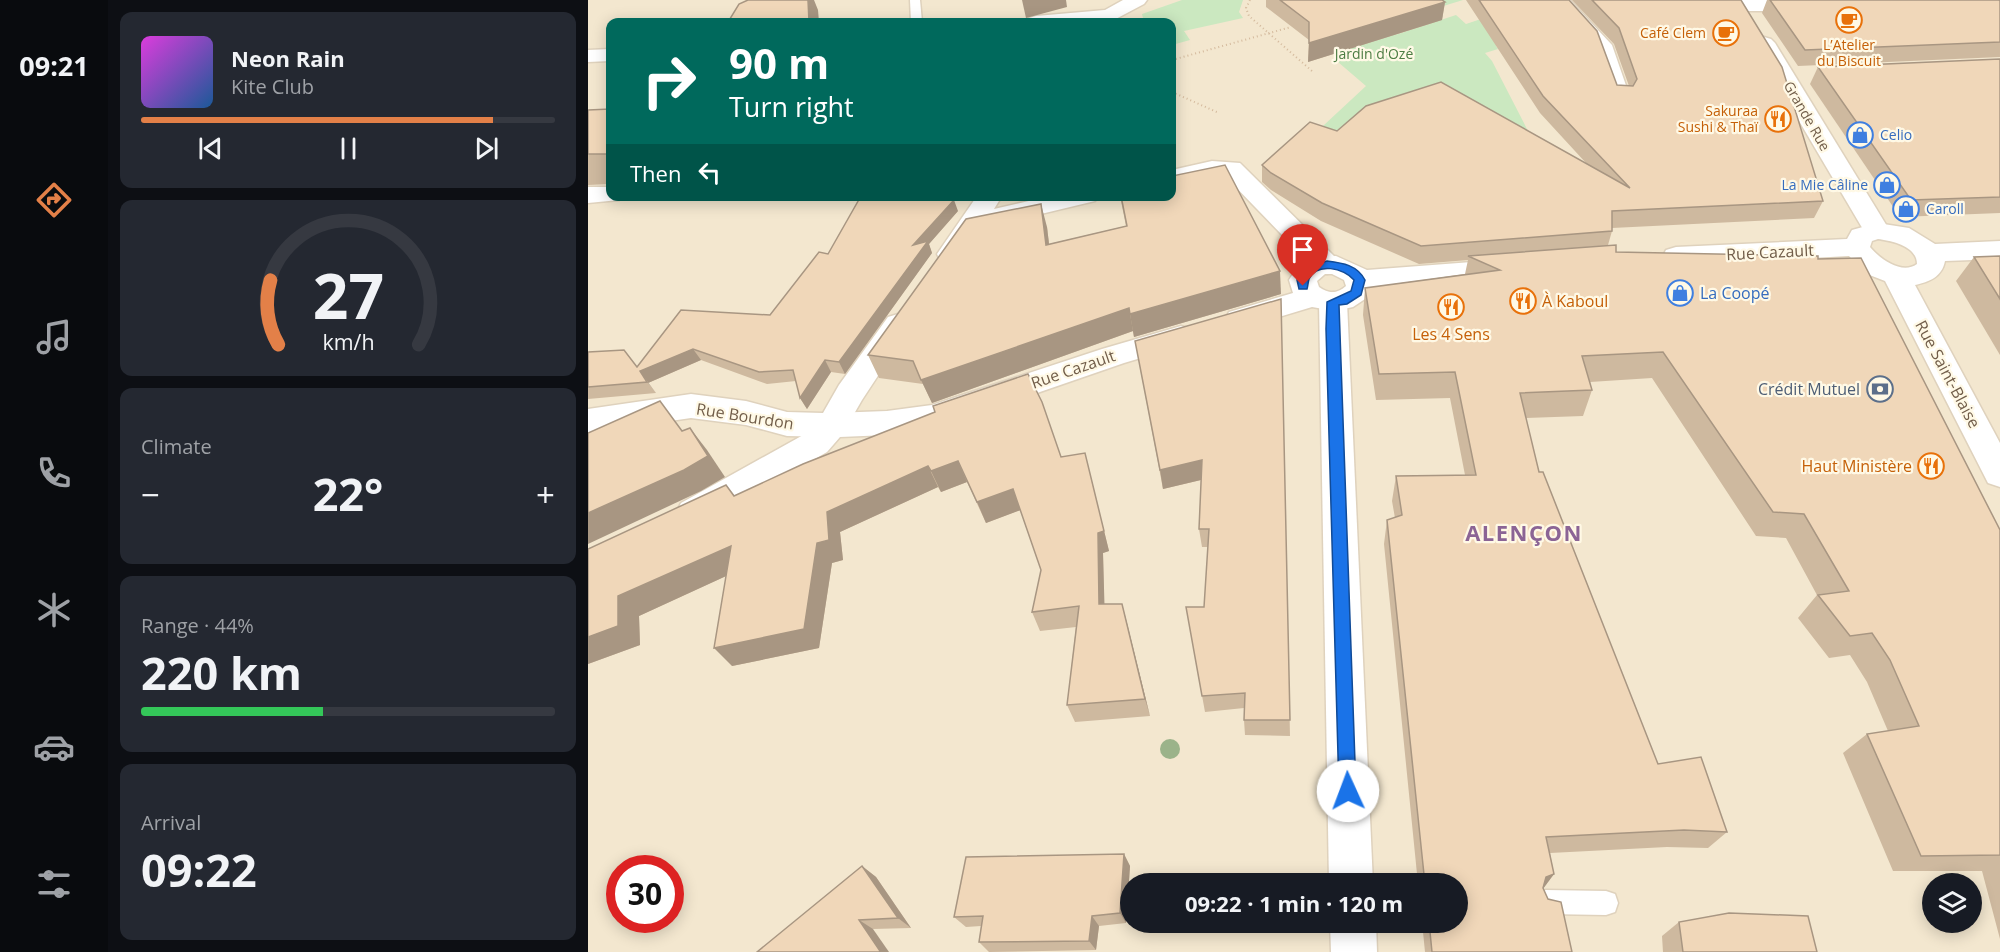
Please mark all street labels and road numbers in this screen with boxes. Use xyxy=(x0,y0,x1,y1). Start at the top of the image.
street label: Grande Rue xyxy=(1780,77,1835,154)
street label: Rue Cazault xyxy=(1726,239,1815,265)
street label: Rue Saint-Blaise xyxy=(1910,316,1986,432)
street label: Rue Cazault xyxy=(1028,344,1118,394)
street label: Rue Bourdon xyxy=(695,397,795,435)

